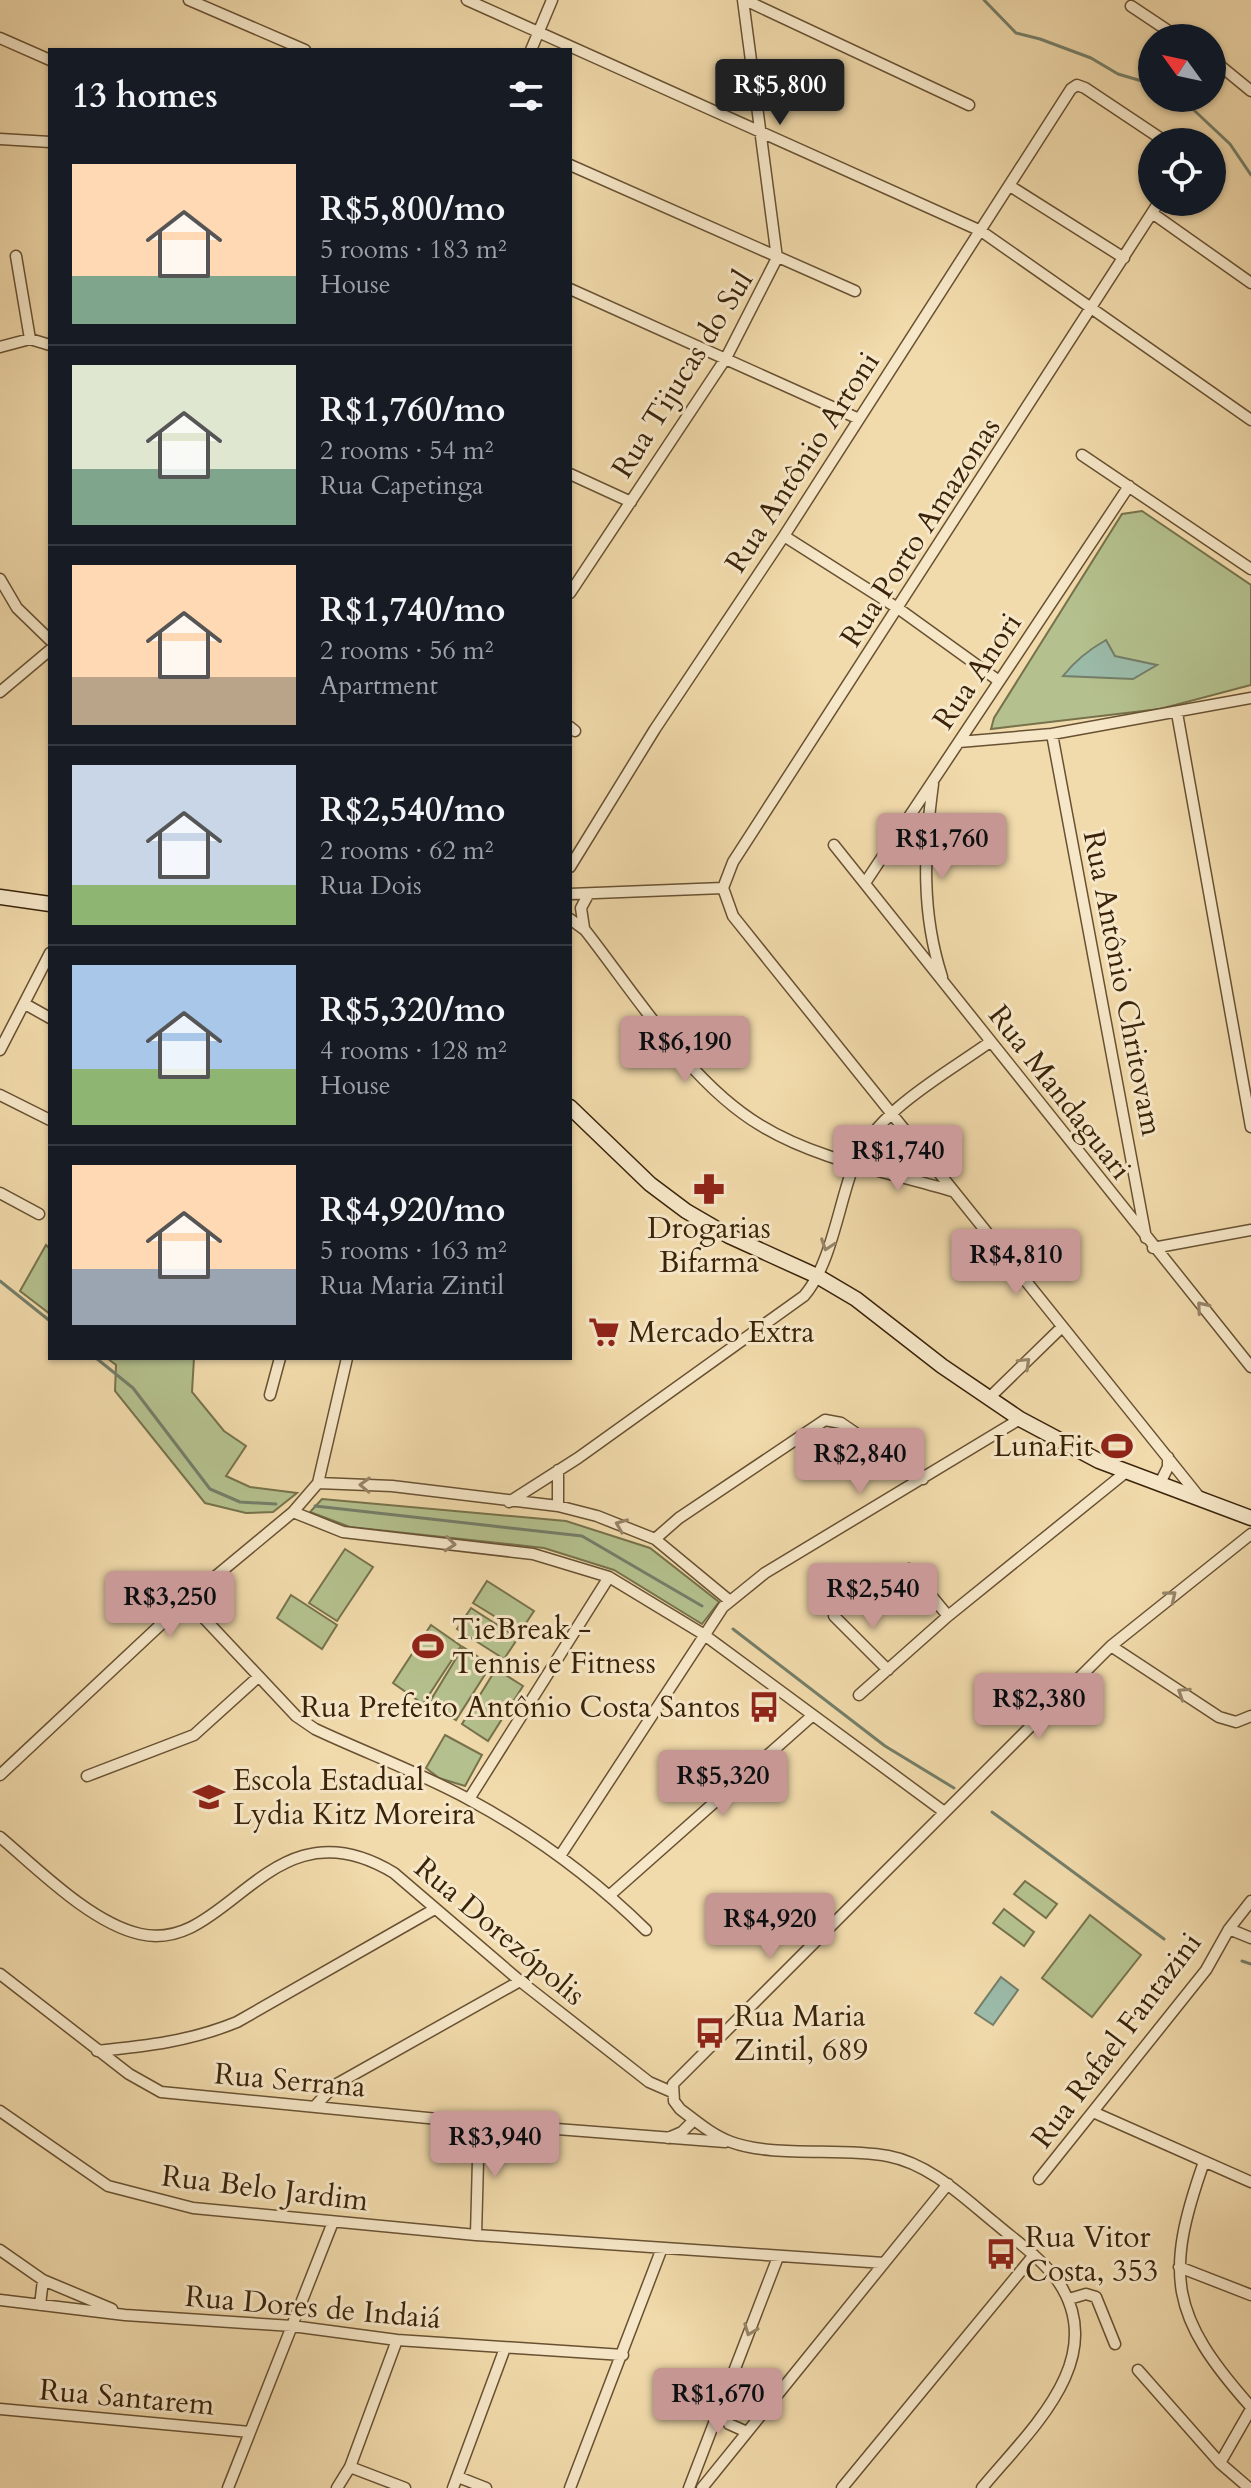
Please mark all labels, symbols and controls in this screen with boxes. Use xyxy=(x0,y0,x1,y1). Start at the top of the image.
north arrow xyxy=(1138,24,1226,112)
map controls xyxy=(1138,24,1226,216)
pin: R$5,800 xyxy=(706,59,854,127)
text: R$5,800 xyxy=(733,67,827,102)
text: 13 homes xyxy=(72,73,218,119)
icon: filters xyxy=(504,74,548,118)
button: locate xyxy=(1138,128,1226,216)
text: R$5,800/mo xyxy=(320,186,505,232)
icon: home xyxy=(136,196,232,292)
text: 5 rooms · 183 m² xyxy=(320,232,507,267)
street label: Rua Tijucas do Sul xyxy=(602,262,763,486)
text: House xyxy=(320,267,391,302)
street label: Rua Antônio Artoni xyxy=(716,344,889,581)
text: R$1,760/mo xyxy=(320,387,505,433)
icon: home xyxy=(136,397,232,493)
street label: Rua Porto Amazonas xyxy=(831,409,1010,655)
text: 2 rooms · 54 m² xyxy=(320,433,493,468)
text: Rua Capetinga xyxy=(320,468,483,503)
text: R$1,740/mo xyxy=(320,587,505,633)
icon: home xyxy=(136,597,232,693)
street label: Rua Anori xyxy=(923,605,1031,738)
text: 2 rooms · 56 m² xyxy=(320,633,493,668)
text: Apartment xyxy=(320,668,438,703)
text: R$2,540/mo xyxy=(320,787,505,833)
icon: home xyxy=(136,797,232,893)
pin: R$1,760 xyxy=(868,813,1016,881)
text: R$1,760 xyxy=(895,821,989,856)
street label: Rua Antônio Chritovam xyxy=(1073,827,1172,1140)
text: 2 rooms · 62 m² xyxy=(320,833,493,868)
text: Rua Dois xyxy=(320,868,422,903)
text: R$5,320/mo xyxy=(320,987,505,1033)
icon: home xyxy=(136,997,232,1093)
street label: Rua Mandaguari xyxy=(978,997,1141,1188)
pin: R$6,190 xyxy=(611,1016,759,1084)
text: R$6,190 xyxy=(638,1024,732,1059)
text: 4 rooms · 128 m² xyxy=(320,1033,507,1068)
text: House xyxy=(320,1068,391,1103)
pin: R$1,740 xyxy=(824,1125,972,1193)
text: R$1,740 xyxy=(851,1133,945,1168)
pharmacy icon: Drogarias Bifarma xyxy=(692,1172,726,1206)
text: R$4,920/mo xyxy=(320,1187,505,1233)
icon: home xyxy=(136,1197,232,1293)
place label: Drogarias Bifarma xyxy=(647,1208,771,1283)
pin: R$4,810 xyxy=(942,1229,1090,1297)
text: 5 rooms · 163 m² xyxy=(320,1233,507,1268)
text: R$4,810 xyxy=(969,1237,1063,1272)
one-way arrow xyxy=(821,1238,837,1252)
text: Rua Maria Zintil xyxy=(320,1268,504,1303)
one-way arrow xyxy=(1197,1302,1212,1316)
place label: Mercado Extra xyxy=(628,1312,815,1353)
supermarket icon: Mercado Extra xyxy=(587,1315,621,1349)
one-way arrow xyxy=(1016,1358,1030,1372)
place label: LunaFit xyxy=(993,1426,1094,1467)
pin: R$2,840 xyxy=(786,1428,934,1496)
sports icon: LunaFit xyxy=(1100,1429,1134,1463)
text: R$2,840 xyxy=(813,1436,907,1471)
one-way arrow xyxy=(358,1476,371,1493)
one-way arrow xyxy=(615,1519,629,1535)
one-way arrow xyxy=(444,1535,457,1552)
pin: R$2,540 xyxy=(799,1563,947,1631)
pin: R$3,250 xyxy=(96,1571,244,1639)
text: R$2,540 xyxy=(826,1571,920,1606)
text: R$3,250 xyxy=(123,1579,217,1614)
one-way arrow xyxy=(1162,1591,1177,1606)
place label: TieBreak - Tennis e Fitness xyxy=(452,1609,656,1684)
sports icon: TieBreak - Tennis e Fitness xyxy=(411,1629,445,1663)
pin: R$2,380 xyxy=(965,1673,1113,1741)
text: R$2,380 xyxy=(992,1681,1086,1716)
place label: Rua Prefeito Antônio Costa Santos xyxy=(300,1687,740,1728)
one-way arrow xyxy=(1177,1688,1191,1703)
bus stop icon: Rua Prefeito Antônio Costa Santos xyxy=(747,1690,781,1724)
pin: R$5,320 xyxy=(649,1750,797,1818)
text: R$5,320 xyxy=(676,1758,770,1793)
place label: Escola Estadual Lydia Kitz Moreira xyxy=(233,1760,476,1835)
school or university icon: Escola Estadual Lydia Kitz Moreira xyxy=(192,1780,226,1814)
street label: Rua Dorezópolis xyxy=(406,1848,594,2015)
pin: R$4,920 xyxy=(696,1893,844,1961)
text: R$4,920 xyxy=(723,1901,817,1936)
street label: Rua Rafael Fantazini xyxy=(1022,1924,1211,2157)
place label: Rua Maria Zintil, 689 xyxy=(734,1996,868,2071)
bus stop icon: Rua Maria Zintil, 689 xyxy=(693,2016,727,2050)
street label: Rua Serrana xyxy=(213,2053,367,2108)
pin: R$3,940 xyxy=(421,2111,569,2179)
text: R$3,940 xyxy=(448,2119,542,2154)
street label: Rua Belo Jardim xyxy=(159,2155,371,2222)
place label: Rua Vitor Costa, 353 xyxy=(1025,2217,1158,2292)
bus stop icon: Rua Vitor Costa, 353 xyxy=(984,2237,1018,2271)
street label: Rua Dores de Indaiá xyxy=(183,2276,443,2339)
one-way arrow xyxy=(743,2322,760,2336)
pin: R$1,670 xyxy=(644,2368,792,2436)
street label: Rua Santarem xyxy=(38,2369,217,2426)
text: R$1,670 xyxy=(671,2376,765,2411)

